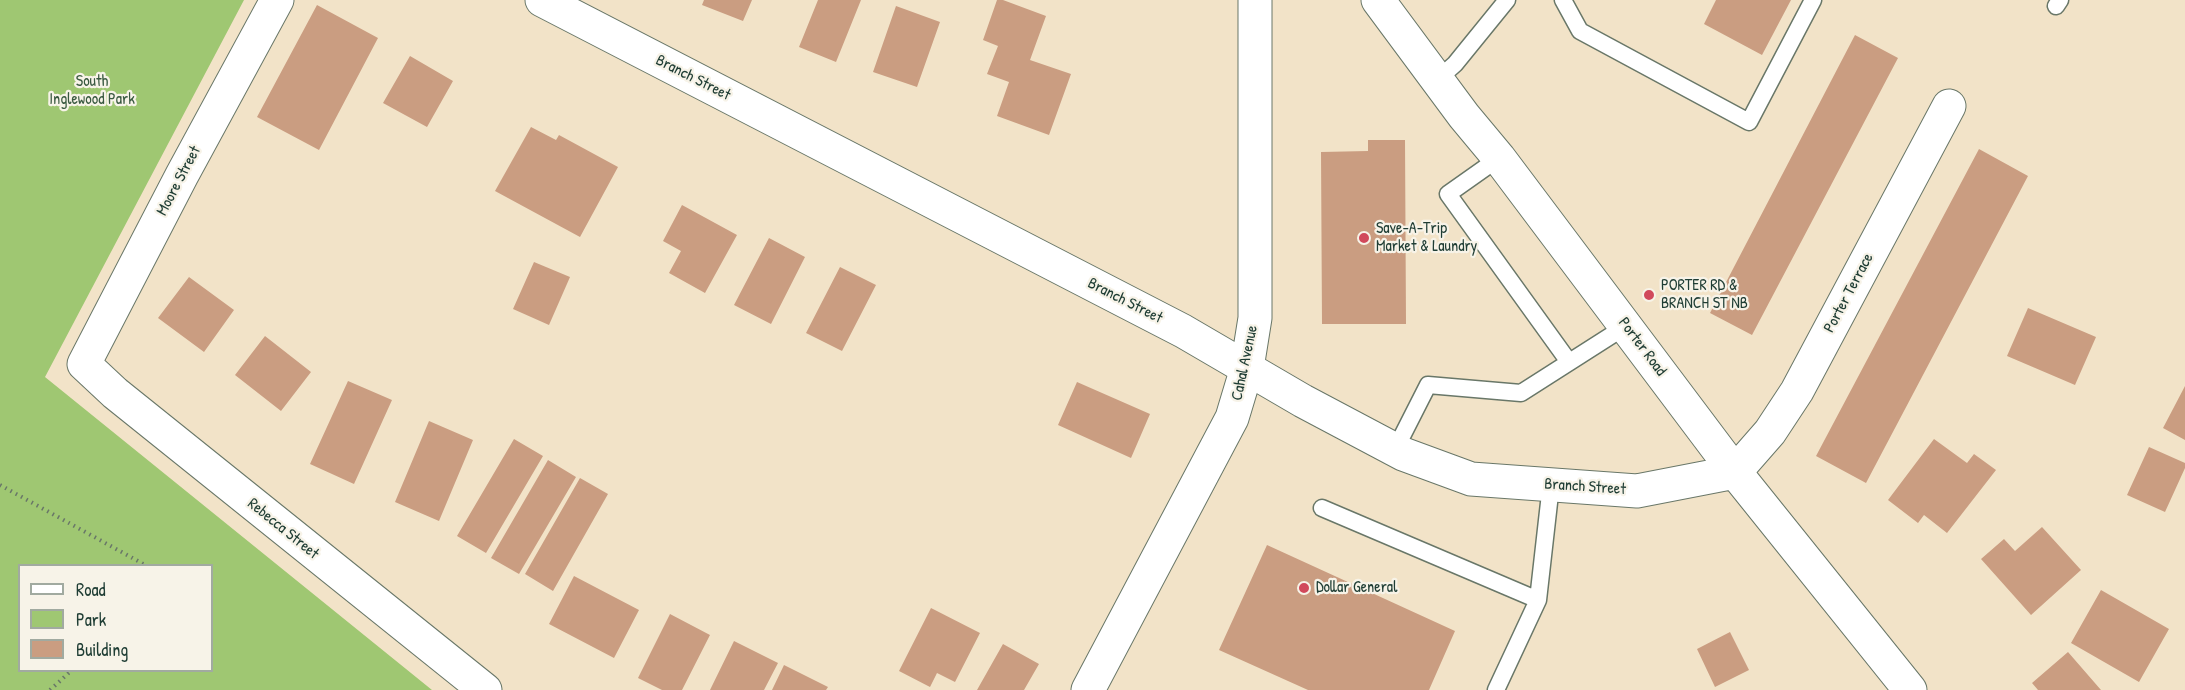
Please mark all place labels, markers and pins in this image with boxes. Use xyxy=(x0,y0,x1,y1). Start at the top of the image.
place label: Save-A-Trip Market & Laundry xyxy=(1376,219,1477,257)
marker: Save-A-Trip Market & Laundry xyxy=(1357,231,1371,245)
place label: PORTER RD & BRANCH ST NB xyxy=(1661,276,1748,314)
marker: PORTER RD & BRANCH ST NB xyxy=(1642,288,1656,302)
place label: Dollar General xyxy=(1316,578,1397,598)
marker: Dollar General xyxy=(1297,581,1311,595)

